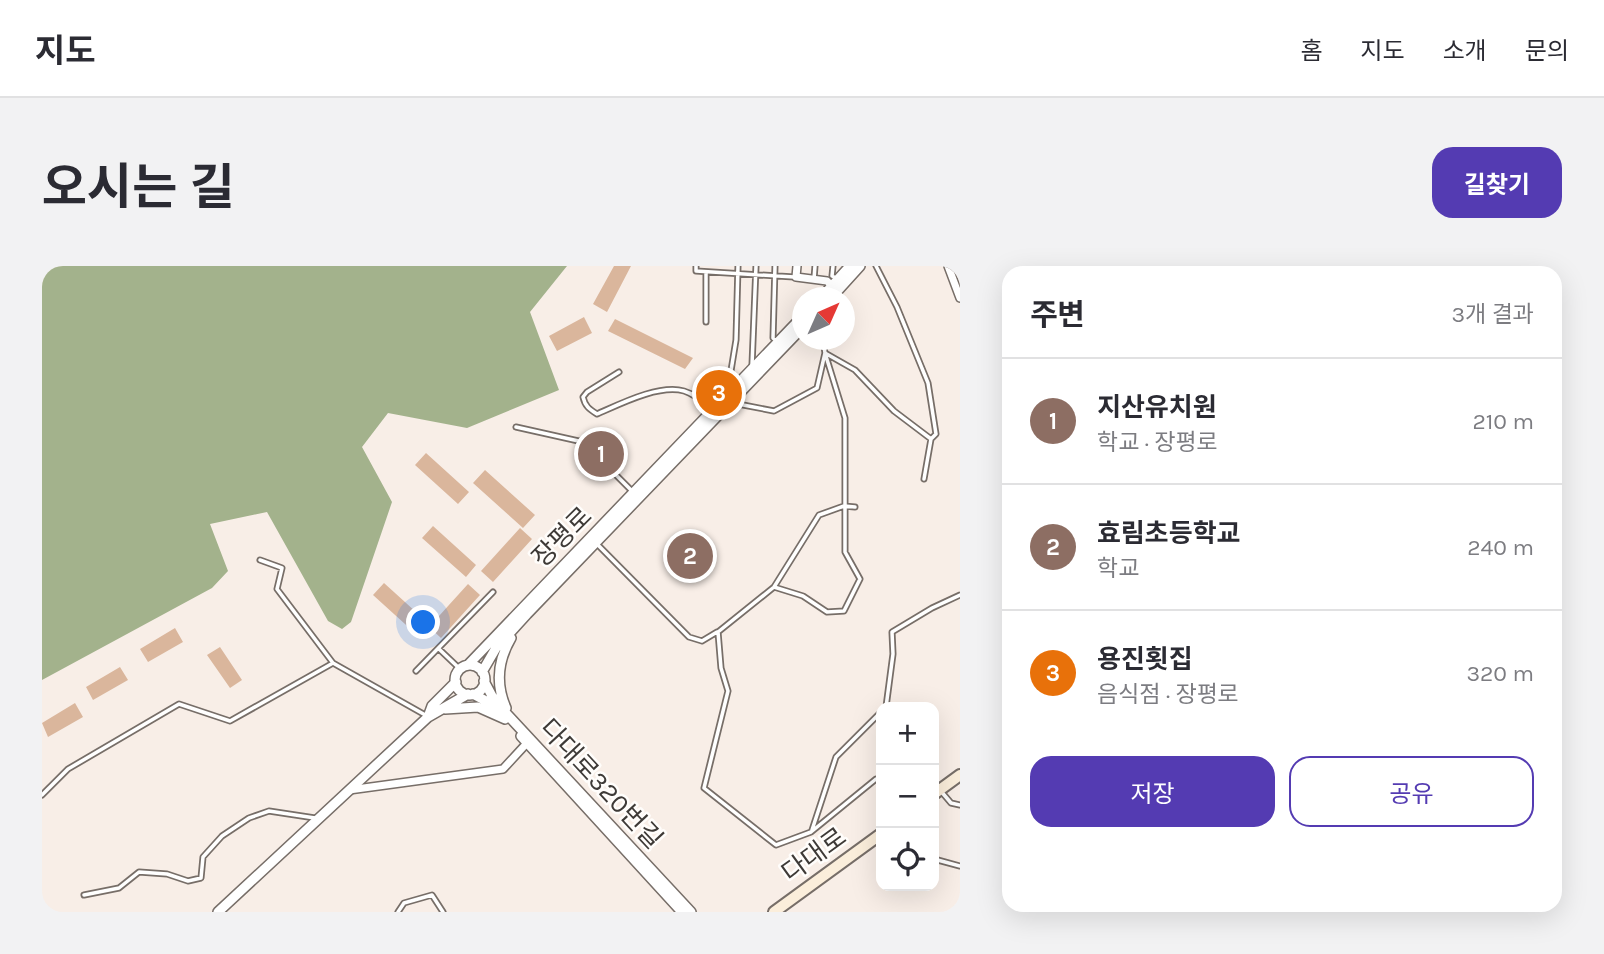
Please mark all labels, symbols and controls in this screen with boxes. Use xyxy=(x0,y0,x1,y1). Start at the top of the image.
text: 지도 xyxy=(35,32,96,70)
text: 홈 xyxy=(1300,37,1322,65)
text: 지도 xyxy=(1360,37,1405,65)
text: 소개 xyxy=(1443,37,1487,65)
text: 문의 xyxy=(1525,37,1569,65)
button: 길찾기 xyxy=(1432,147,1562,218)
text: 오시는 길 xyxy=(42,159,235,216)
north arrow xyxy=(792,287,855,350)
text: 주변 xyxy=(1030,297,1085,333)
text: 3개 결과 xyxy=(1451,301,1534,328)
pin: 3 xyxy=(696,367,742,419)
text: 지산유치원 xyxy=(1097,392,1217,423)
text: 1 xyxy=(1049,408,1057,435)
text: 210 m xyxy=(1472,408,1534,435)
pin: 1 xyxy=(578,428,624,480)
text: 학교 · 장평로 xyxy=(1097,429,1218,456)
street label: 장평로 xyxy=(526,501,598,573)
text: 효림초등학교 xyxy=(1097,518,1241,549)
pin: 2 xyxy=(667,530,713,582)
text: 2 xyxy=(1046,534,1060,561)
text: 240 m xyxy=(1467,534,1534,561)
text: 학교 xyxy=(1097,555,1139,582)
your location xyxy=(406,605,440,639)
text: 용진횟집 xyxy=(1097,644,1193,675)
text: 3 xyxy=(1046,660,1060,687)
text: 320 m xyxy=(1466,660,1534,687)
text: 음식점 · 장평로 xyxy=(1097,681,1239,708)
map controls xyxy=(876,702,939,891)
button: + xyxy=(876,702,939,765)
street label: 다대로320번길 xyxy=(533,713,669,855)
button: 저장 xyxy=(1030,756,1275,827)
button: 공유 xyxy=(1289,756,1534,827)
button: − xyxy=(876,765,939,828)
street label: 다대로 xyxy=(776,821,852,889)
button: locate xyxy=(876,828,939,891)

